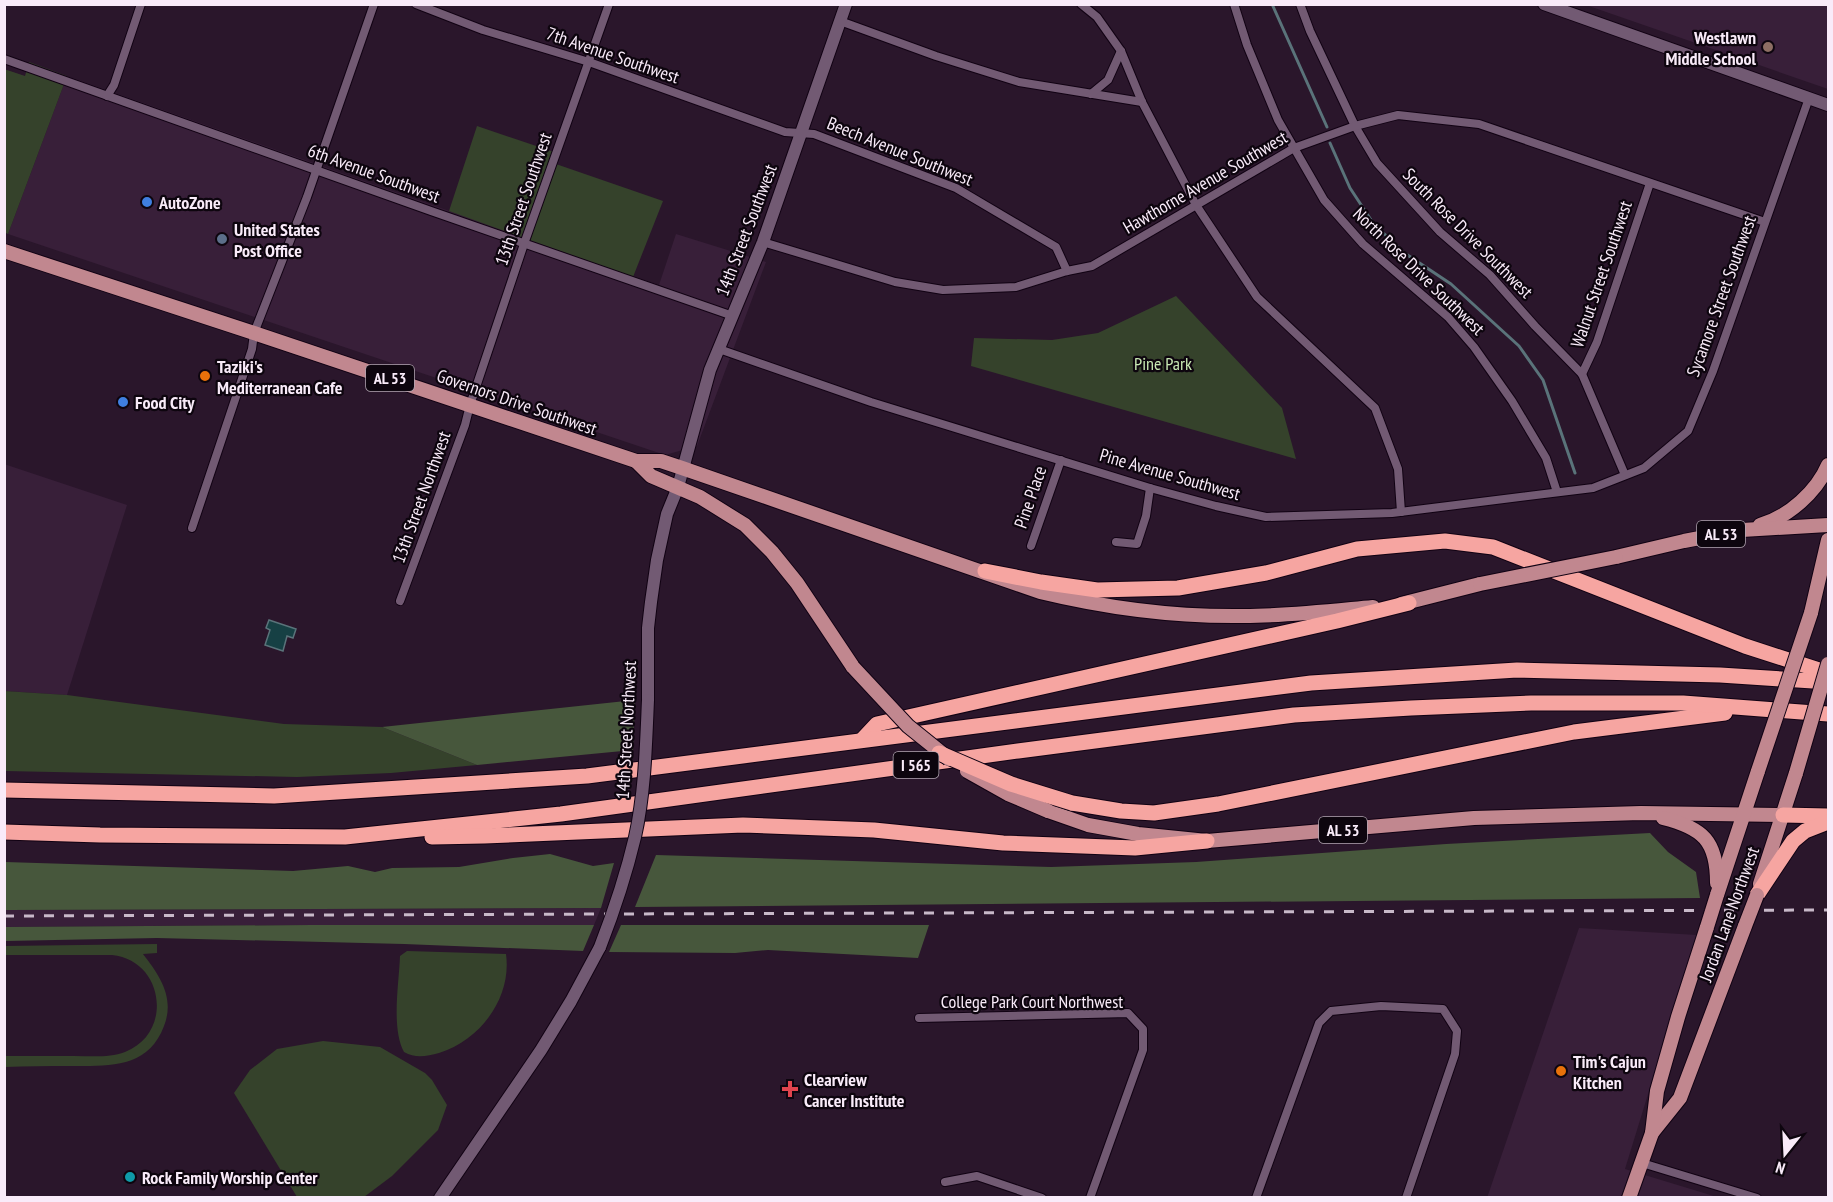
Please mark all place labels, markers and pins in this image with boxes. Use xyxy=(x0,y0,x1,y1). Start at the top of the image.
place label: Westlawn Middle School xyxy=(1666,26,1757,70)
marker: Westlawn Middle School xyxy=(1761,40,1775,54)
place label: AutoZone xyxy=(158,191,221,214)
marker: AutoZone xyxy=(140,195,154,209)
place label: United States Post Office xyxy=(234,218,320,262)
marker: United States Post Office xyxy=(215,232,229,246)
place label: Taziki's Mediterranean Cafe xyxy=(217,355,343,399)
marker: Taziki's Mediterranean Cafe xyxy=(198,369,212,383)
place label: Food City xyxy=(135,391,195,414)
marker: Food City xyxy=(116,395,130,409)
place label: Tim's Cajun Kitchen xyxy=(1573,1050,1646,1094)
marker: Tim's Cajun Kitchen xyxy=(1554,1064,1568,1078)
place label: Clearview Cancer Institute xyxy=(804,1068,905,1112)
marker: Clearview Cancer Institute xyxy=(781,1080,799,1098)
place label: Rock Family Worship Center xyxy=(142,1166,318,1189)
marker: Rock Family Worship Center xyxy=(123,1170,137,1184)

